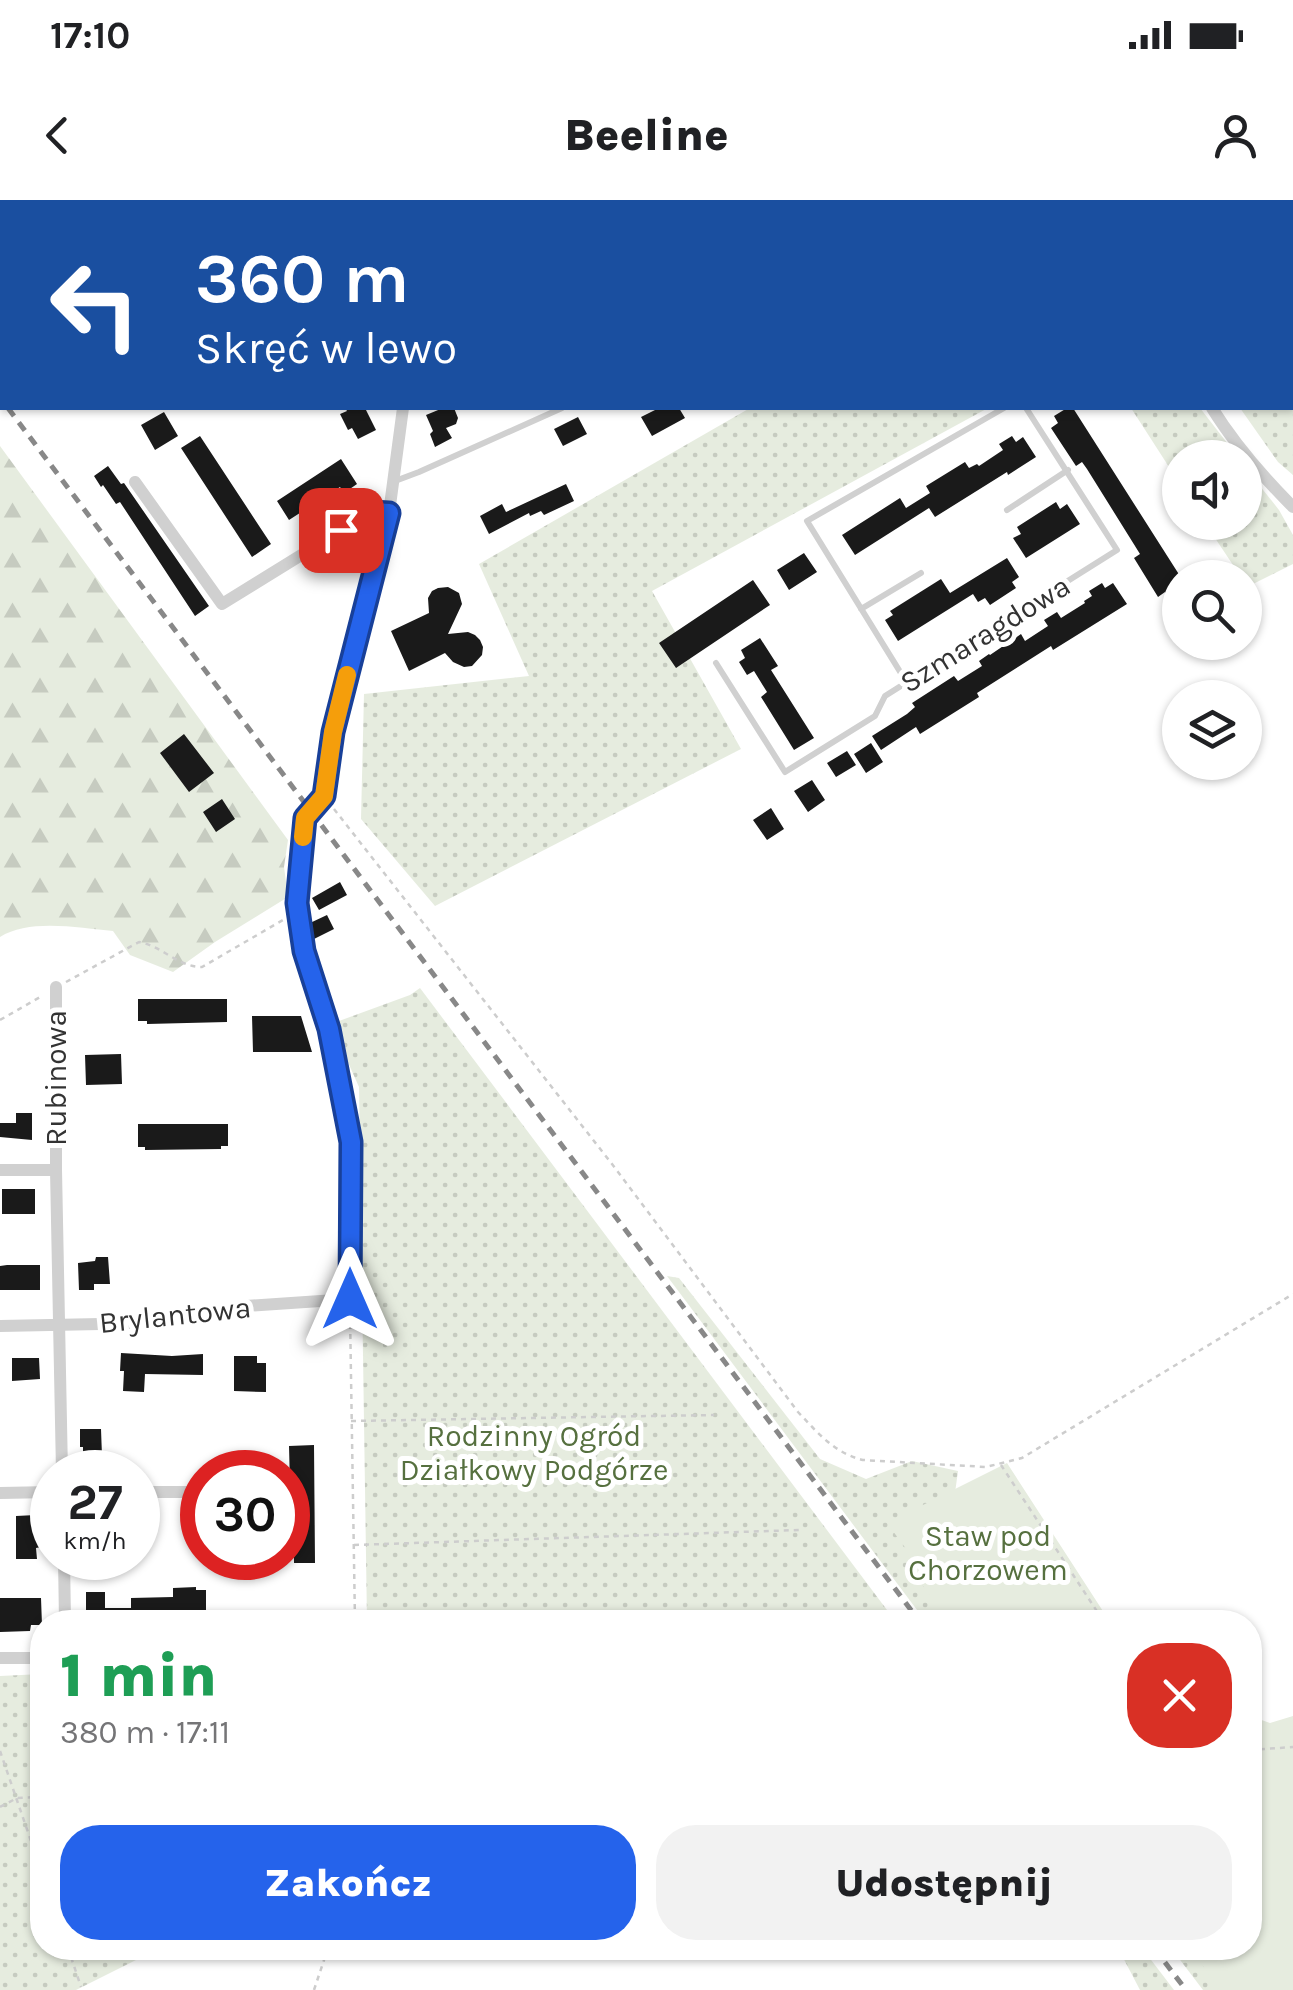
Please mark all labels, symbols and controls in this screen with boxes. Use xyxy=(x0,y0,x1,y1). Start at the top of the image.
text: 17:10 xyxy=(50,13,130,58)
icon: back xyxy=(30,108,85,163)
icon: person xyxy=(1208,108,1263,163)
text: Beeline xyxy=(564,109,729,161)
text: 360 m xyxy=(195,238,409,320)
icon: left xyxy=(30,240,160,370)
text: Skręć w lewo xyxy=(195,322,457,374)
map controls xyxy=(1162,440,1262,780)
button: sound xyxy=(1162,440,1262,540)
pin xyxy=(299,488,384,573)
icon: arrive xyxy=(314,503,369,558)
button: search xyxy=(1162,560,1262,660)
street label: Szmaragdowa xyxy=(893,567,1077,701)
button: layers xyxy=(1162,680,1262,780)
street label: Rubinowa xyxy=(38,1010,74,1146)
position arrow xyxy=(298,1247,402,1351)
street label: Brylantowa xyxy=(97,1289,253,1341)
park label: Rodzinny Ogród Działkowy Podgórze xyxy=(400,1418,668,1488)
speed limit sign: 30 xyxy=(180,1450,310,1580)
text: 27 xyxy=(67,1473,123,1532)
park label: Staw pod Chorzowem xyxy=(908,1518,1068,1588)
text: km/h xyxy=(63,1526,127,1555)
text: 1 min xyxy=(60,1641,217,1711)
button: close xyxy=(1127,1643,1232,1748)
text: 380 m · 17:11 xyxy=(60,1714,230,1751)
button: Zakończ xyxy=(60,1825,636,1940)
button: Udostępnij xyxy=(656,1825,1232,1940)

